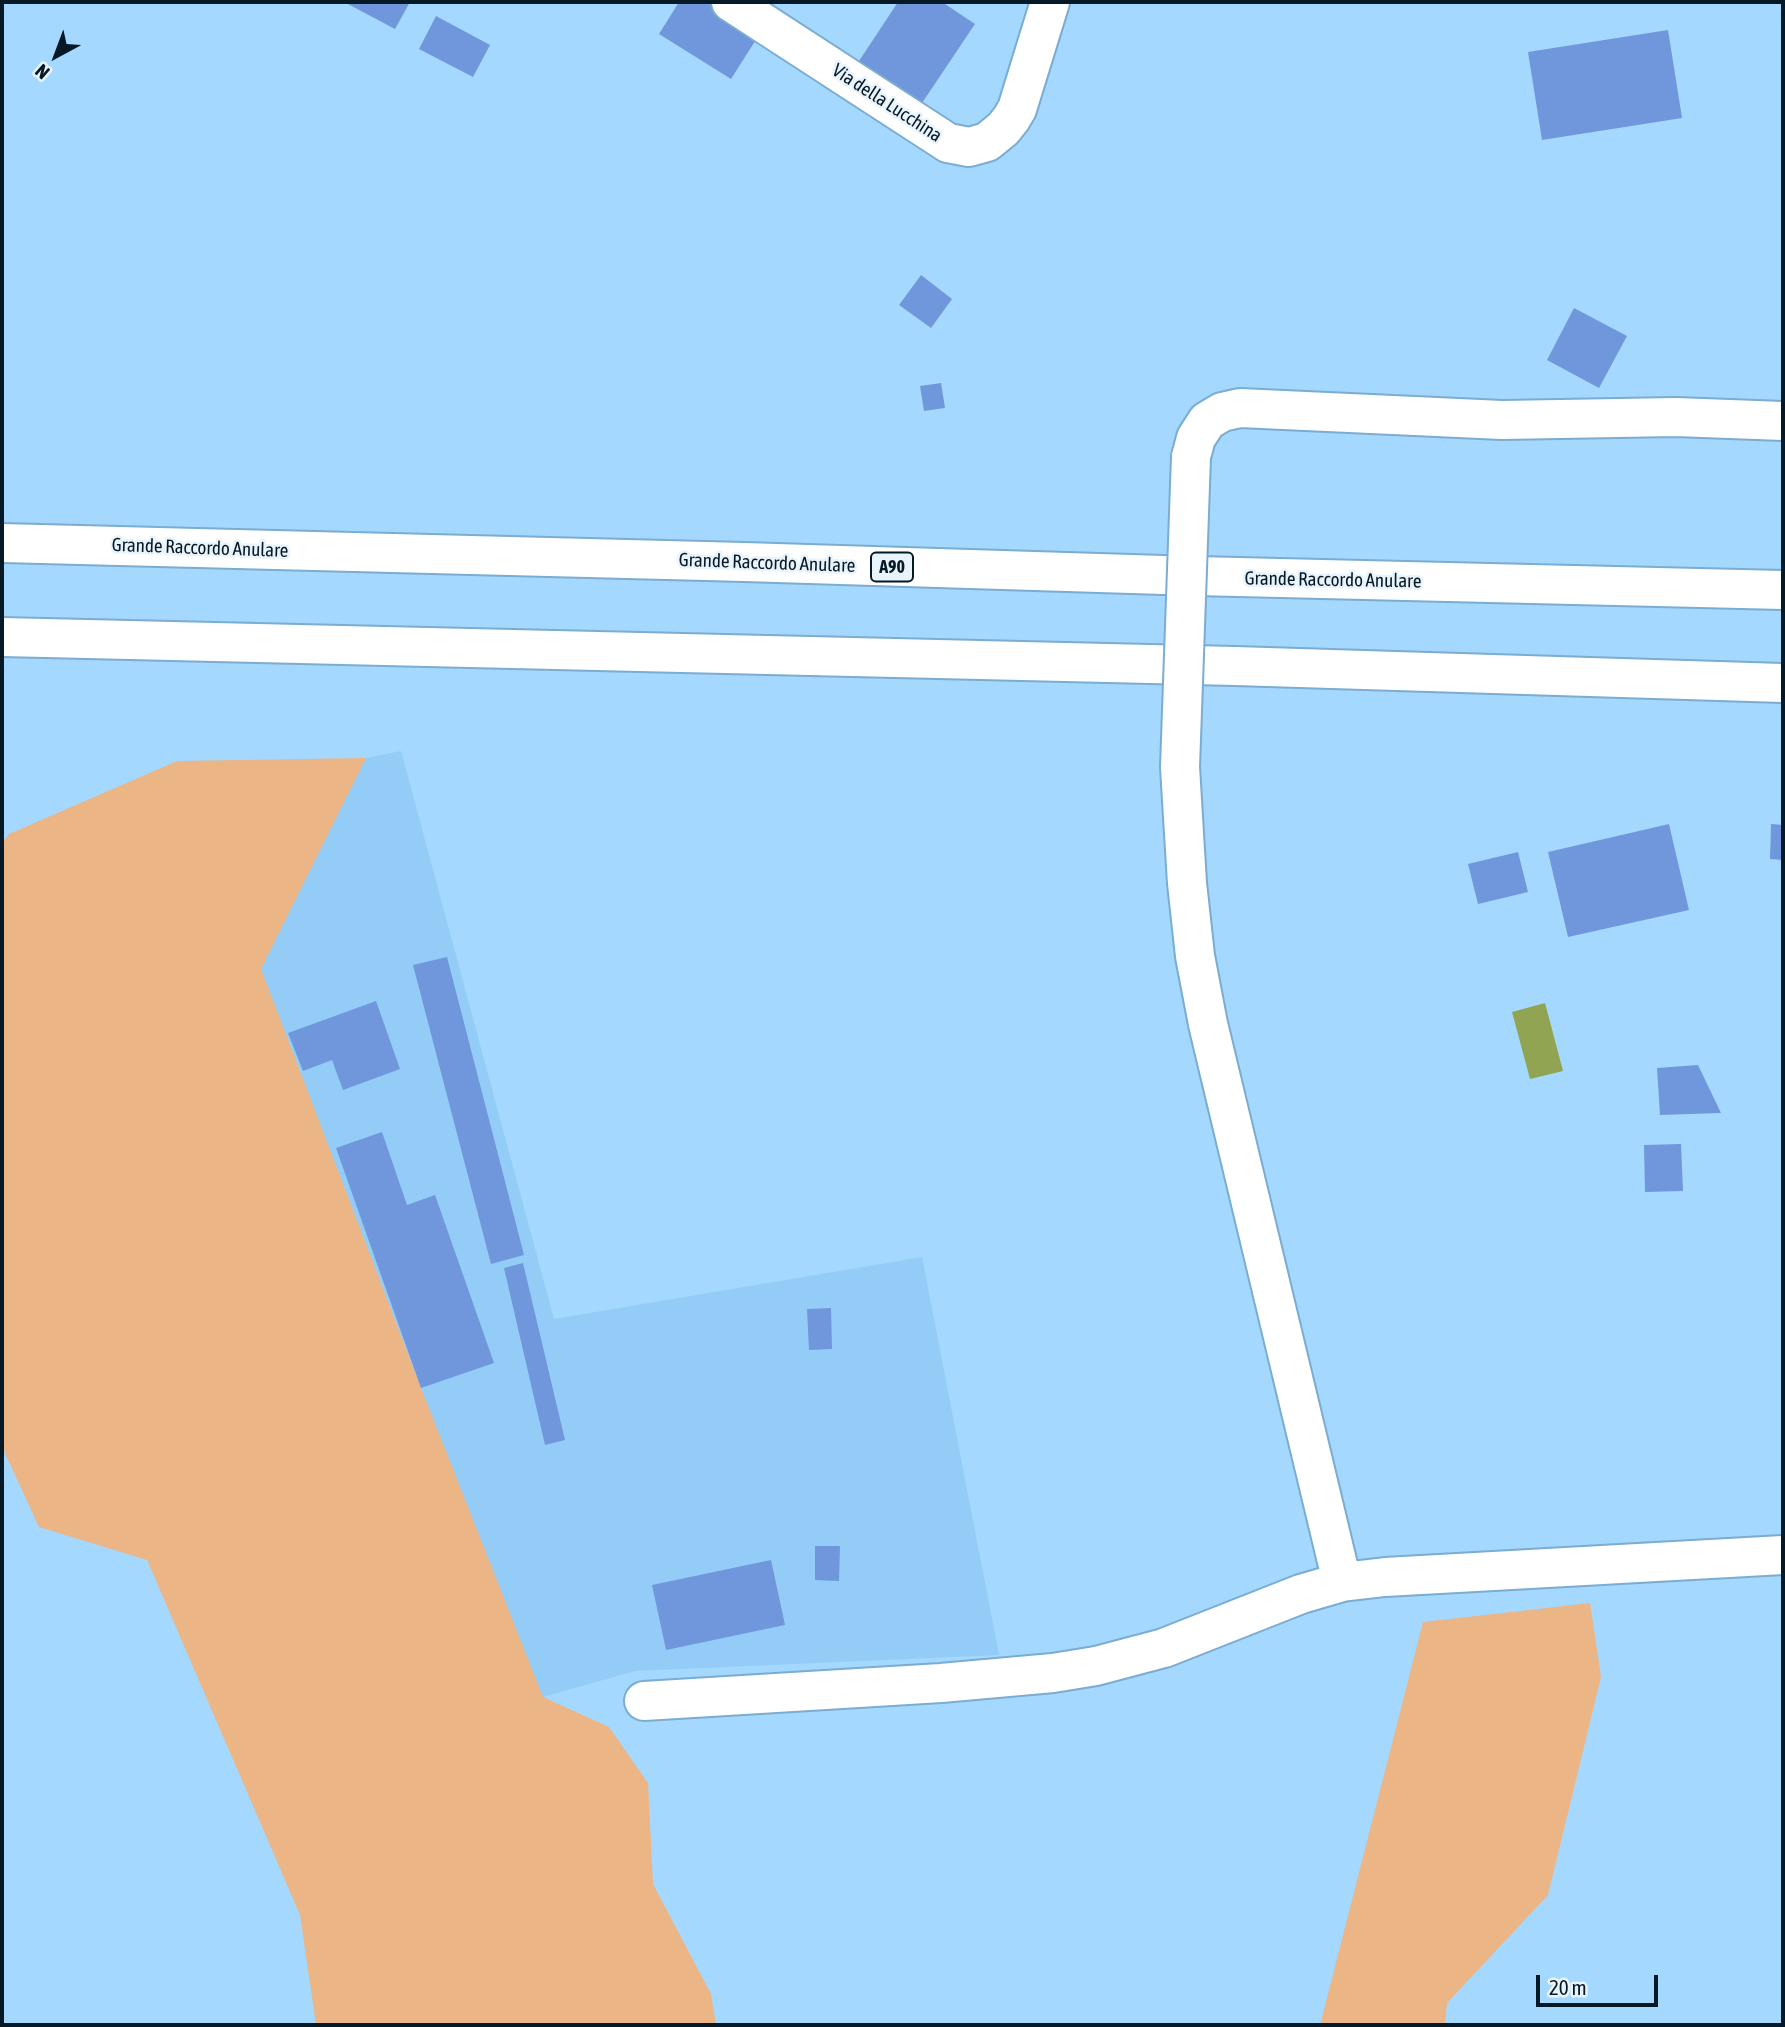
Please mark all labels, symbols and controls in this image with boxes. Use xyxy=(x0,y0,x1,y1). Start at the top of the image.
north arrow xyxy=(21,21,91,91)
street label: Via della Lucchina xyxy=(828,59,946,147)
text: N xyxy=(31,60,54,84)
street label: Grande Raccordo Anulare xyxy=(111,534,289,562)
street label: Grande Raccordo Anulare xyxy=(678,549,856,577)
road number: A90 xyxy=(871,552,913,582)
street label: Grande Raccordo Anulare xyxy=(1244,567,1422,593)
scale bar xyxy=(1540,1960,1662,2004)
text: 20 m xyxy=(1549,1975,1587,1999)

